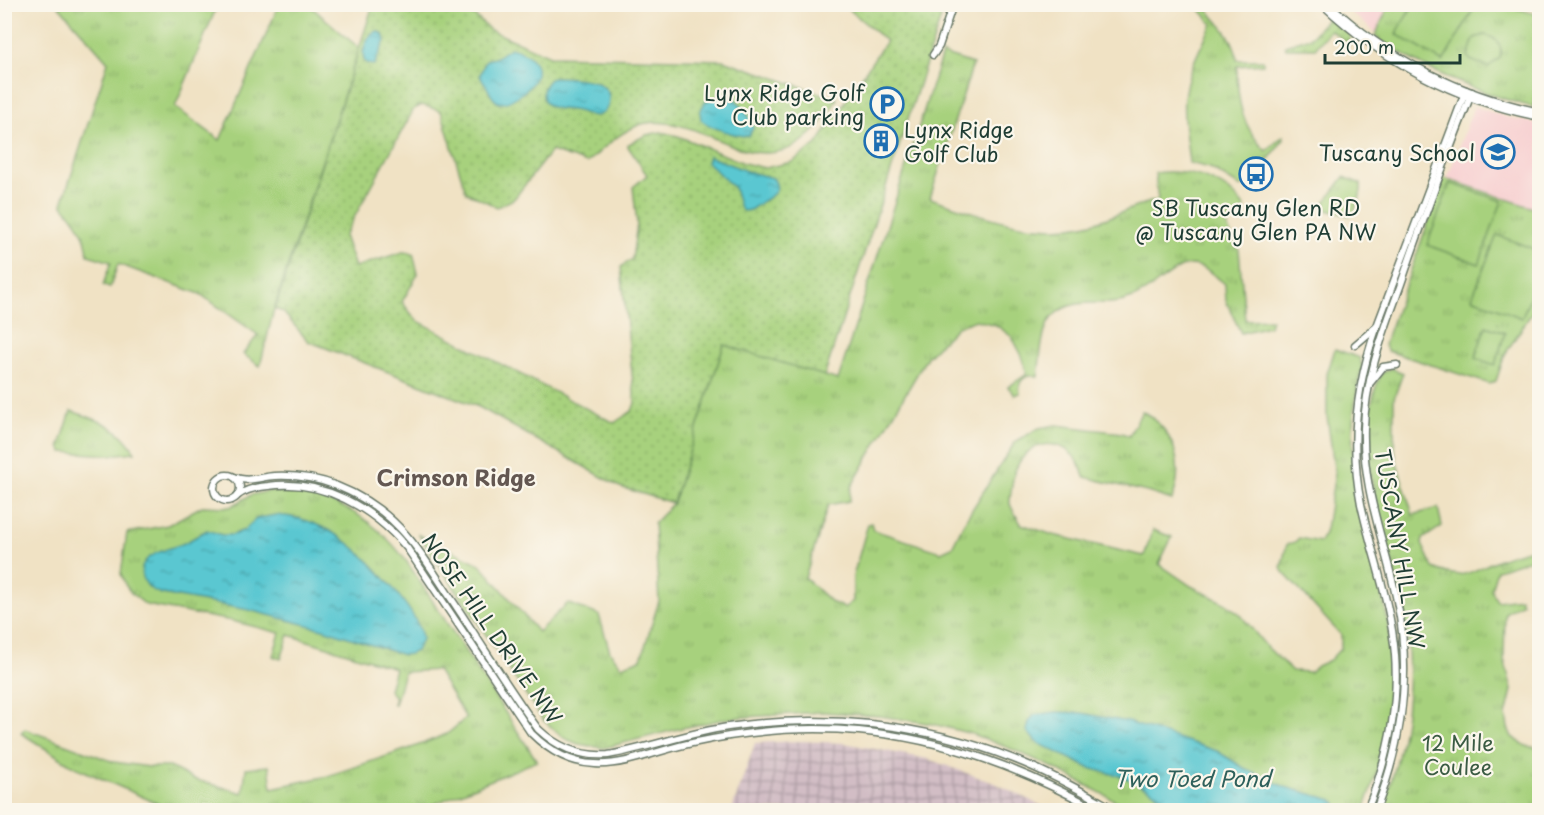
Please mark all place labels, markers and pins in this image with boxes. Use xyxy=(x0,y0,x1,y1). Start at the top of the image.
place label: Lynx Ridge Golf Club parking xyxy=(704,76,866,132)
parking icon: Lynx Ridge Golf Club parking xyxy=(869,86,905,122)
place label: Lynx Ridge Golf Club xyxy=(904,113,1014,169)
building icon: Lynx Ridge Golf Club xyxy=(863,123,899,159)
school or university icon: Tuscany School xyxy=(1480,134,1516,170)
place label: Tuscany School xyxy=(1319,136,1475,168)
bus stop icon: SB Tuscany Glen RD @ Tuscany Glen PA NW xyxy=(1238,156,1274,192)
place label: SB Tuscany Glen RD @ Tuscany Glen PA NW xyxy=(1136,191,1376,247)

